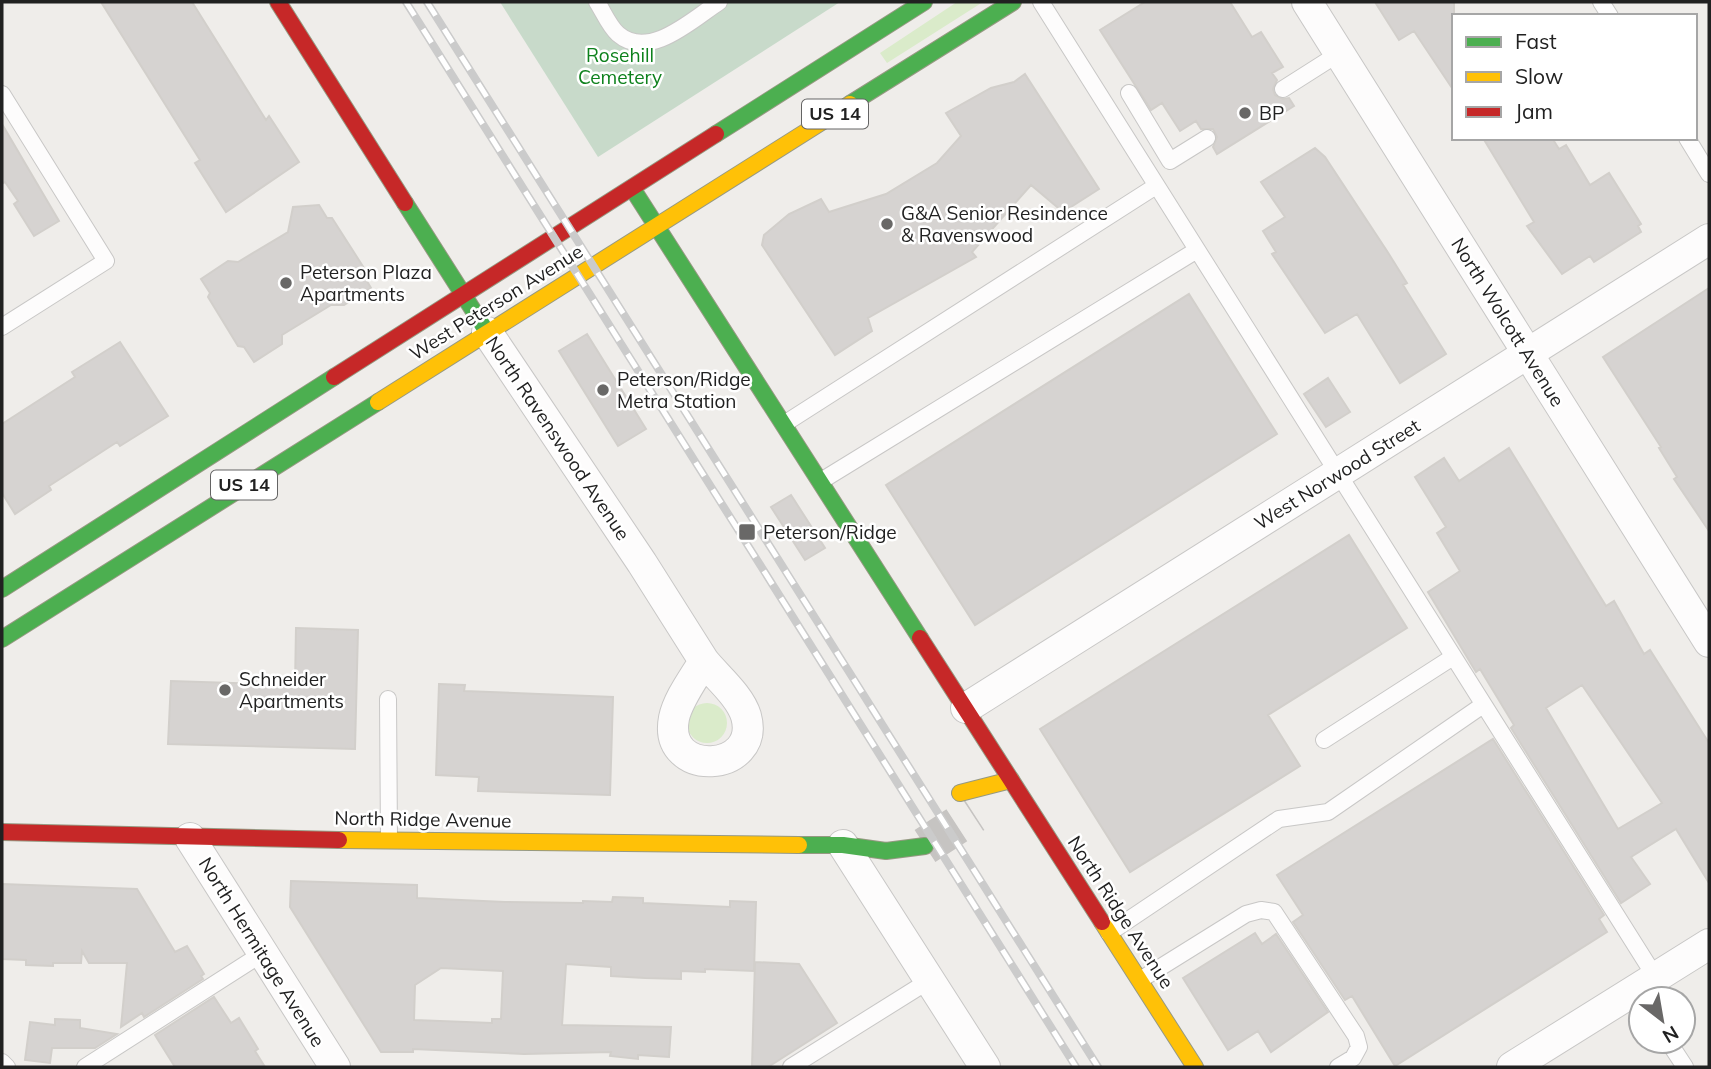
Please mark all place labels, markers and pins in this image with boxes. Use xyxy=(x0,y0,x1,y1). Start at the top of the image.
place label: BP xyxy=(1259,101,1284,125)
marker: BP xyxy=(1237,105,1253,121)
place label: G&A Senior Resindence & Ravenswood xyxy=(901,201,1108,247)
marker: G&A Senior Resindence & Ravenswood xyxy=(879,216,895,232)
place label: Peterson Plaza Apartments xyxy=(300,260,432,306)
marker: Peterson Plaza Apartments xyxy=(278,275,294,291)
place label: Peterson/Ridge Metra Station xyxy=(617,367,751,413)
marker: Peterson/Ridge Metra Station xyxy=(595,382,611,398)
place label: Peterson/Ridge xyxy=(763,520,897,544)
marker: Peterson/Ridge xyxy=(737,522,757,542)
place label: Schneider Apartments xyxy=(239,667,344,713)
marker: Schneider Apartments xyxy=(217,682,233,698)

